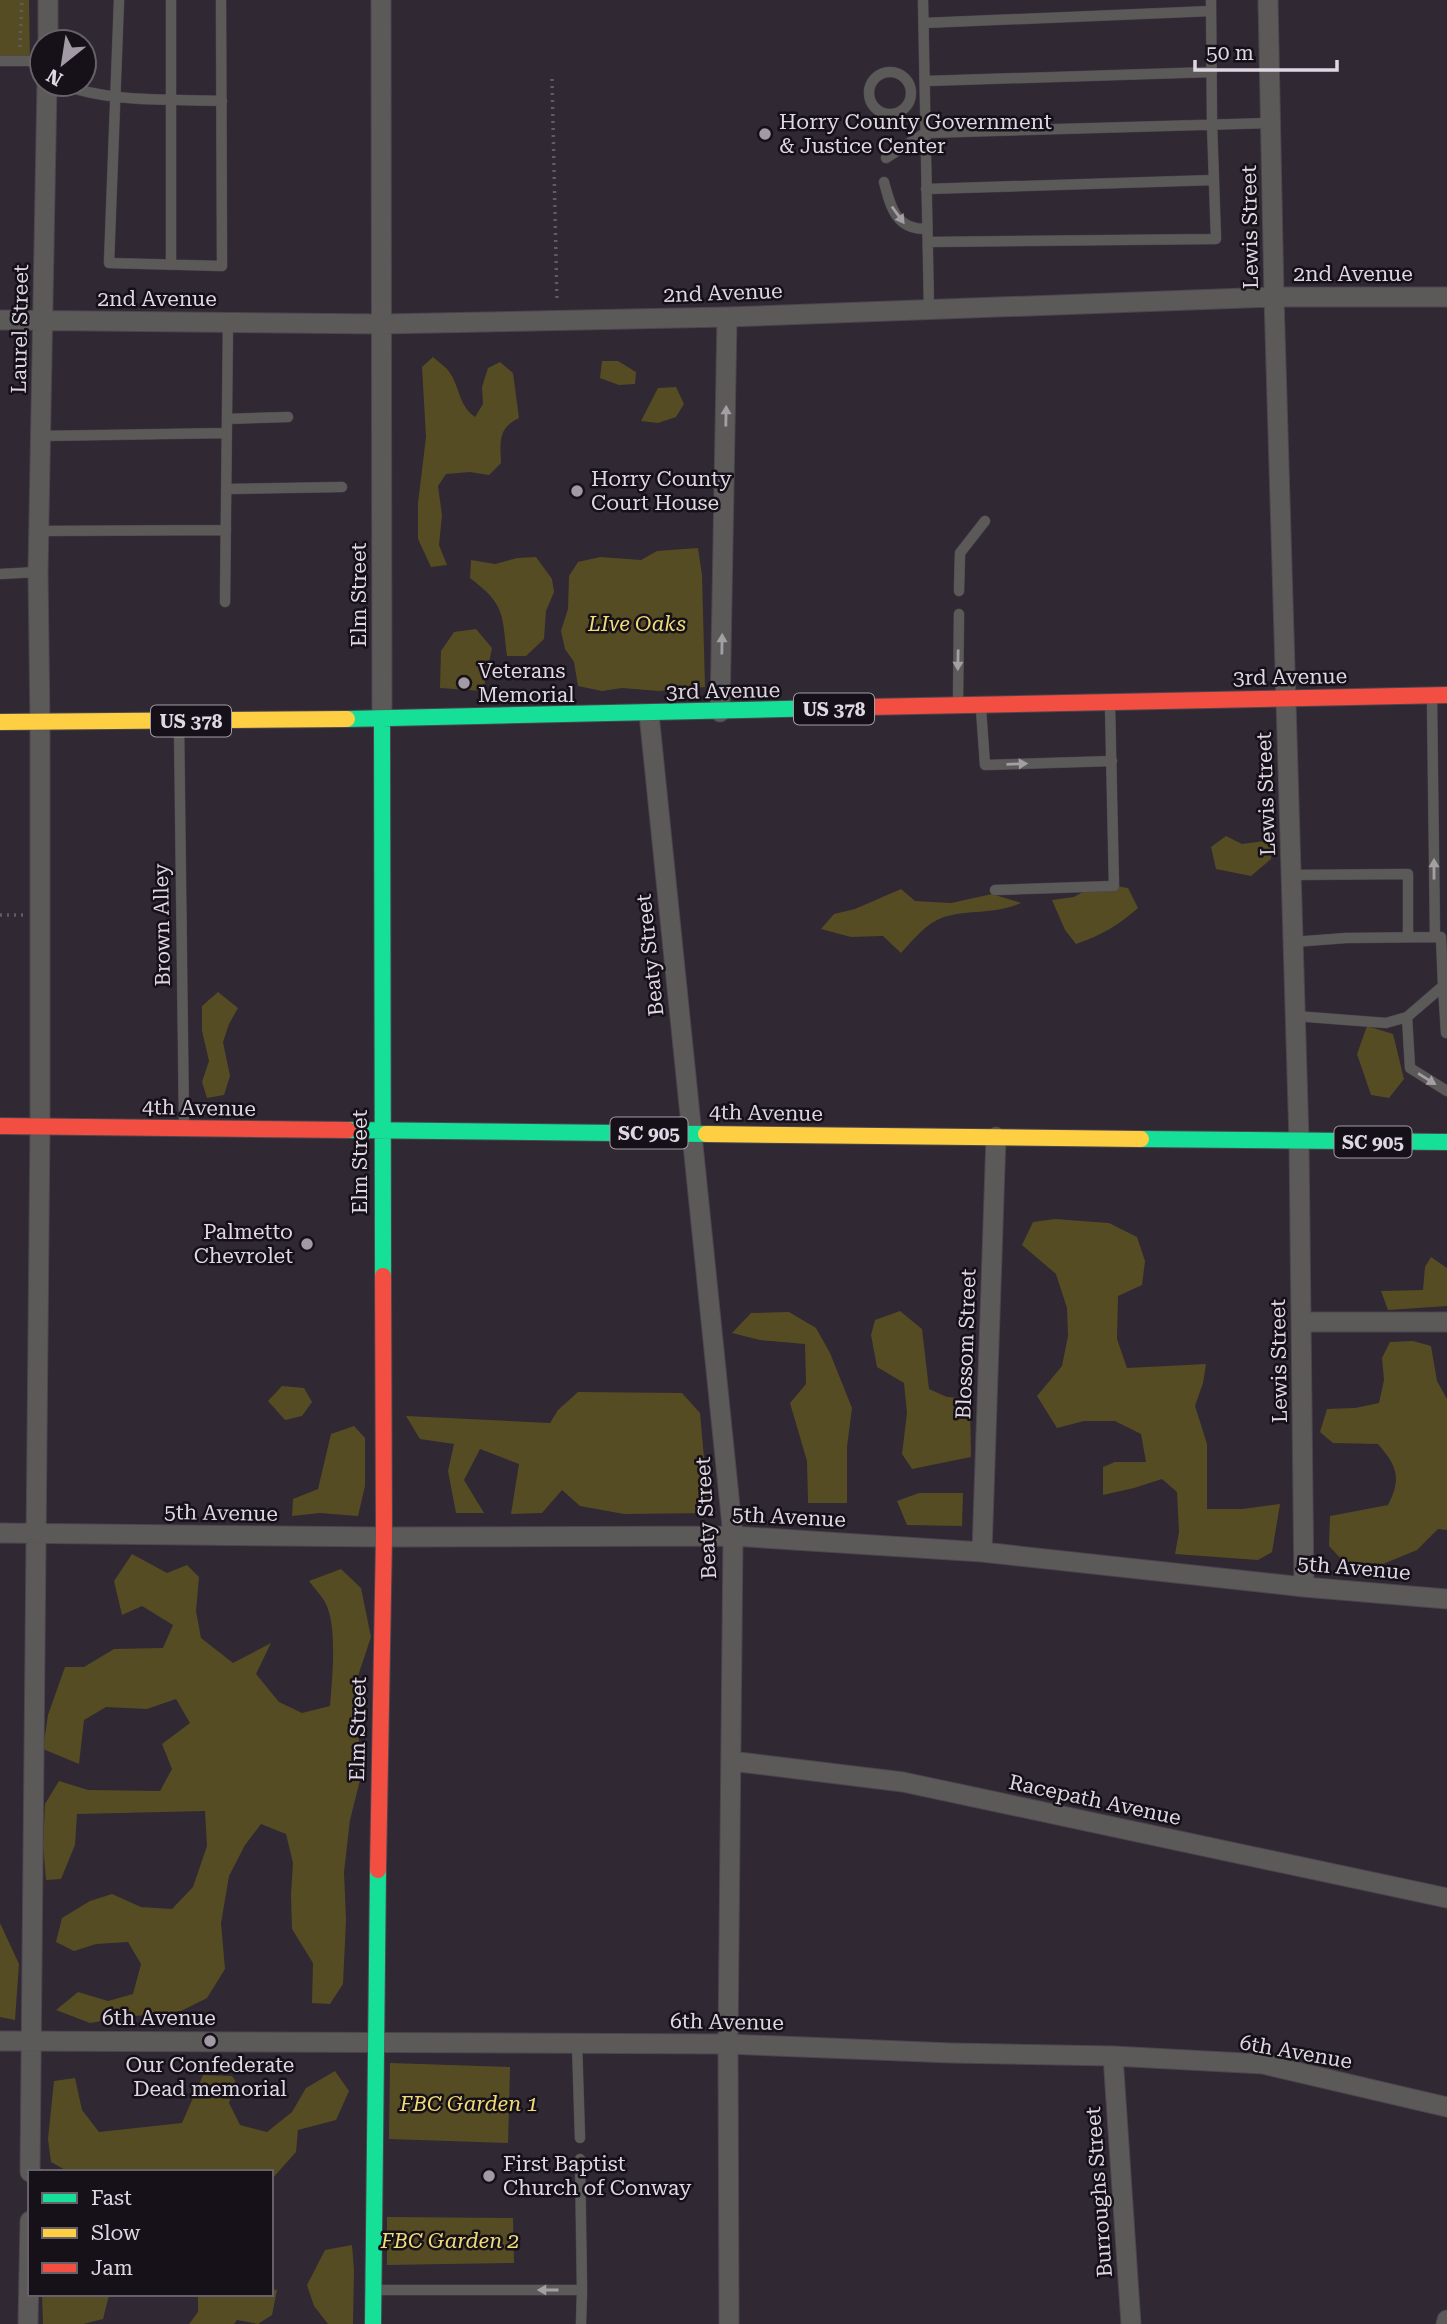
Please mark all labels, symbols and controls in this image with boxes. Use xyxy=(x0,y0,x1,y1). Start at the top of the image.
north arrow xyxy=(28,28,98,98)
scale bar xyxy=(1195,28,1337,72)
text: 50 m xyxy=(1206,41,1254,65)
text: N xyxy=(42,63,67,91)
place label: Horry County Government & Justice Center xyxy=(779,110,1052,158)
marker: Horry County Government & Justice Center xyxy=(757,126,773,142)
street label: Lewis Street xyxy=(1237,165,1263,289)
one-way arrow xyxy=(890,205,905,223)
street label: 2nd Avenue xyxy=(1293,262,1413,286)
street label: Laurel Street xyxy=(7,264,33,394)
street label: 2nd Avenue xyxy=(663,279,783,307)
street label: 2nd Avenue xyxy=(97,287,217,311)
one-way arrow xyxy=(720,405,731,427)
place label: Horry County Court House xyxy=(591,467,732,515)
marker: Horry County Court House xyxy=(569,483,585,499)
street label: Elm Street xyxy=(347,543,371,647)
park label: LIve Oaks xyxy=(587,612,686,636)
one-way arrow xyxy=(716,632,727,654)
one-way arrow xyxy=(952,649,964,671)
place label: Veterans Memorial xyxy=(478,659,575,707)
street label: 3rd Avenue xyxy=(1233,664,1347,690)
marker: Veterans Memorial xyxy=(456,675,472,691)
street label: 3rd Avenue xyxy=(666,678,780,704)
road number: US 378 xyxy=(794,694,874,724)
road number: US 378 xyxy=(151,706,231,736)
street label: Lewis Street xyxy=(1252,731,1280,856)
one-way arrow xyxy=(1007,758,1029,770)
one-way arrow xyxy=(1428,857,1440,879)
street label: Brown Alley xyxy=(149,863,175,987)
street label: Beaty Street xyxy=(632,893,668,1017)
one-way arrow xyxy=(1418,1072,1437,1085)
street label: 4th Avenue xyxy=(142,1095,256,1121)
street label: 4th Avenue xyxy=(709,1100,823,1126)
street label: Elm Street xyxy=(348,1110,372,1214)
road number: SC 905 xyxy=(610,1118,688,1148)
road number: SC 905 xyxy=(1334,1126,1412,1158)
place label: Palmetto Chevrolet xyxy=(194,1220,293,1268)
marker: Palmetto Chevrolet xyxy=(299,1236,315,1252)
street label: Blossom Street xyxy=(951,1268,981,1420)
street label: Lewis Street xyxy=(1266,1299,1292,1423)
street label: Beaty Street xyxy=(691,1456,721,1580)
street label: 5th Avenue xyxy=(164,1500,278,1526)
street label: 5th Avenue xyxy=(732,1502,846,1532)
street label: 5th Avenue xyxy=(1296,1551,1412,1585)
street label: Elm Street xyxy=(345,1676,371,1782)
street label: Racepath Avenue xyxy=(1007,1770,1183,1830)
street label: 6th Avenue xyxy=(102,2006,216,2030)
street label: 6th Avenue xyxy=(670,2009,784,2035)
street label: 6th Avenue xyxy=(1238,2030,1354,2074)
marker: Our Confederate Dead memorial xyxy=(202,2033,218,2049)
place label: Our Confederate Dead memorial xyxy=(126,2053,294,2101)
park label: FBC Garden 1 xyxy=(399,2092,538,2116)
street label: Burroughs Street xyxy=(1081,2106,1117,2278)
place label: First Baptist Church of Conway xyxy=(503,2152,692,2200)
marker: First Baptist Church of Conway xyxy=(481,2168,497,2184)
legend xyxy=(28,2170,273,2296)
text: Fast xyxy=(91,2186,132,2210)
text: Slow xyxy=(91,2221,141,2245)
park label: FBC Garden 2 xyxy=(380,2229,519,2253)
text: Jam xyxy=(91,2256,133,2280)
one-way arrow xyxy=(536,2284,558,2296)

